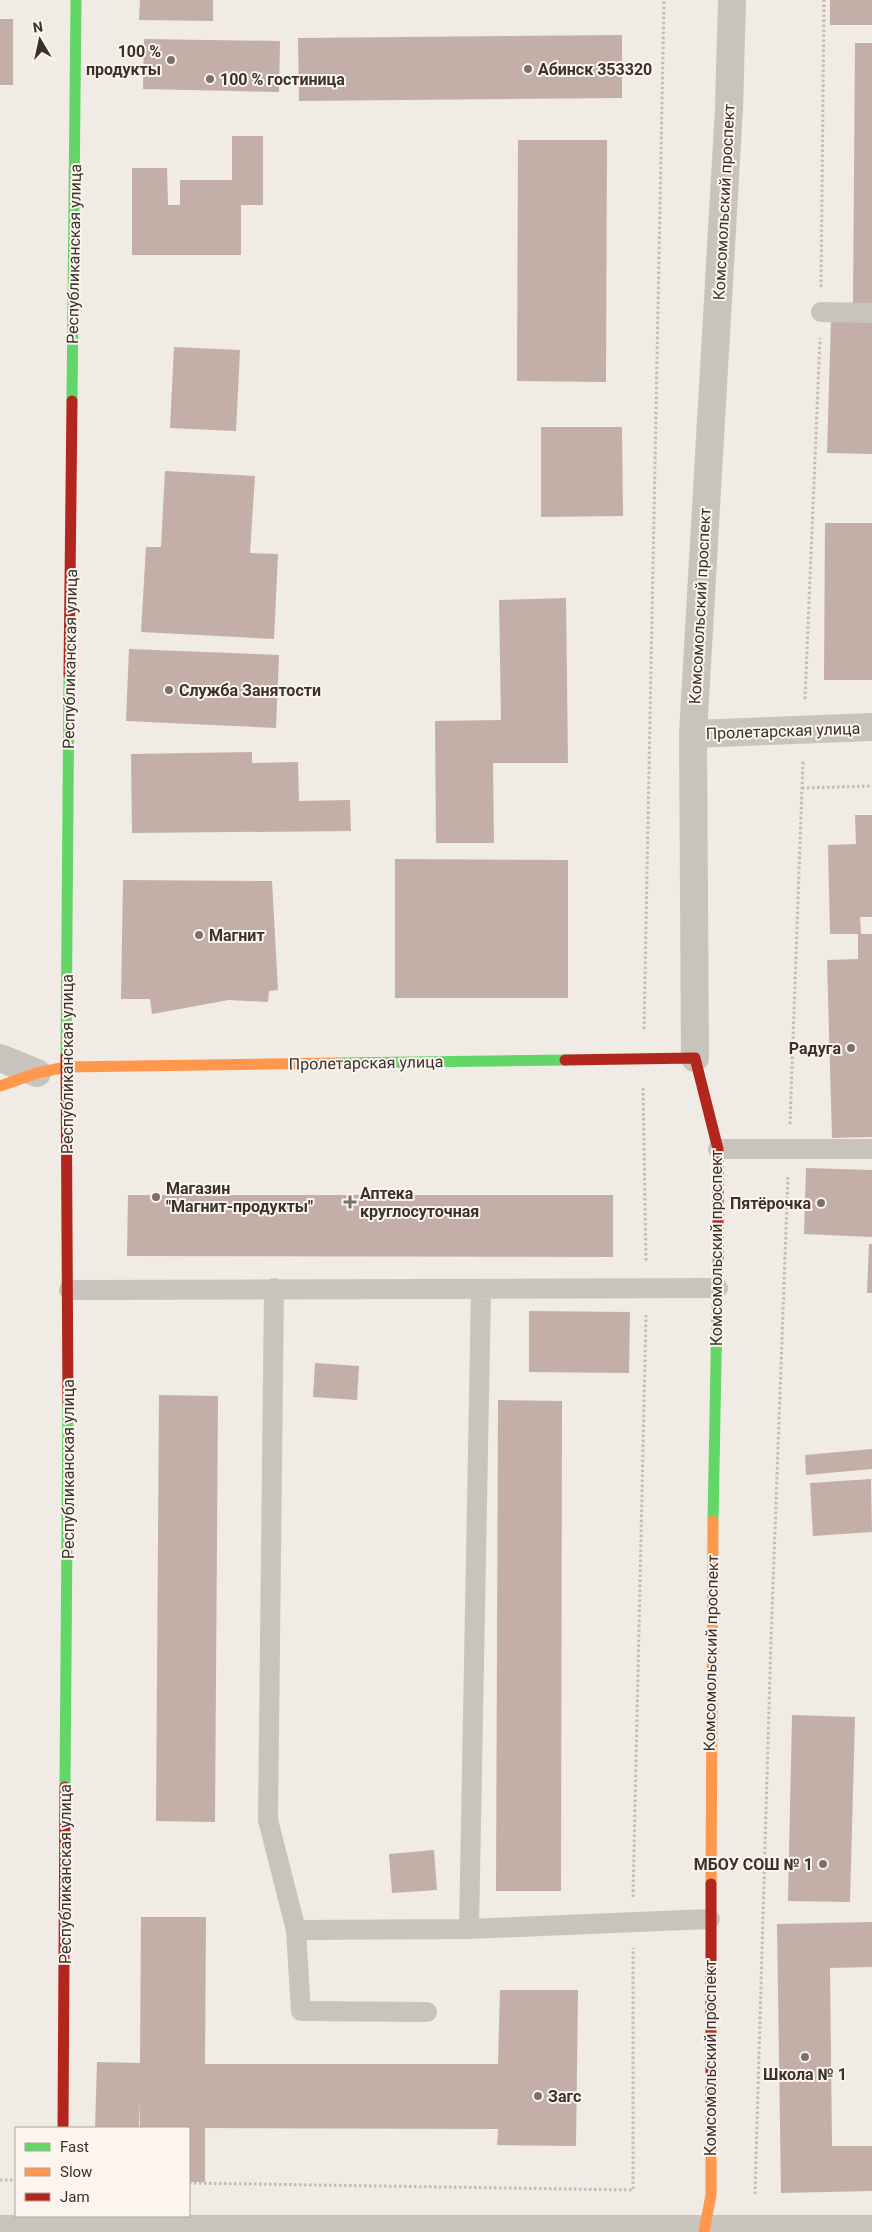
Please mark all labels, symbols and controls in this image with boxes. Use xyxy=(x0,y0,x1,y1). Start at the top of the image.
north arrow xyxy=(15,15,65,65)
text: N xyxy=(32,18,44,36)
place label: 100 % продукты xyxy=(86,42,161,79)
marker: 100 % продукты xyxy=(165,54,177,66)
place label: Абинск 353320 xyxy=(538,60,652,79)
marker: Абинск 353320 xyxy=(522,63,534,75)
place label: 100 % гостиница xyxy=(220,70,345,89)
marker: 100 % гостиница xyxy=(204,73,216,85)
street label: Комсомольский проспект xyxy=(709,103,739,301)
street label: Республиканская улица xyxy=(63,164,85,344)
street label: Комсомольский проспект xyxy=(685,507,715,705)
street label: Республиканская улица xyxy=(59,569,81,749)
place label: Служба Занятости xyxy=(179,681,321,700)
marker: Служба Занятости xyxy=(163,684,175,696)
street label: Пролетарская улица xyxy=(705,719,861,743)
place label: Магнит xyxy=(209,926,265,945)
marker: Магнит xyxy=(193,929,205,941)
street label: Республиканская улица xyxy=(58,974,77,1154)
place label: Радуга xyxy=(789,1039,841,1058)
marker: Радуга xyxy=(845,1042,857,1054)
street label: Пролетарская улица xyxy=(288,1052,444,1074)
street label: Комсомольский проспект xyxy=(707,1149,726,1346)
place label: Магазин "Магнит-продукты" xyxy=(166,1179,313,1216)
place label: Аптека круглосуточная xyxy=(360,1184,479,1221)
marker: Магазин "Магнит-продукты" xyxy=(150,1191,162,1203)
place label: Пятёрочка xyxy=(730,1194,811,1213)
marker: Аптека круглосуточная xyxy=(344,1196,356,1208)
marker: Пятёрочка xyxy=(815,1197,827,1209)
street label: Республиканская улица xyxy=(59,1379,78,1559)
street label: Комсомольский проспект xyxy=(700,1554,722,1751)
street label: Республиканская улица xyxy=(56,1784,75,1964)
place label: МБОУ СОШ № 1 xyxy=(694,1855,813,1874)
marker: МБОУ СОШ № 1 xyxy=(817,1858,829,1870)
street label: Комсомольский проспект xyxy=(701,1959,720,2156)
marker: Школа № 1 xyxy=(799,2051,811,2063)
place label: Школа № 1 xyxy=(763,2065,847,2084)
place label: Загс xyxy=(548,2087,581,2106)
marker: Загс xyxy=(532,2090,544,2102)
legend xyxy=(15,2127,190,2217)
text: Fast xyxy=(60,2138,89,2156)
text: Slow xyxy=(60,2163,92,2181)
text: Jam xyxy=(60,2188,90,2206)

